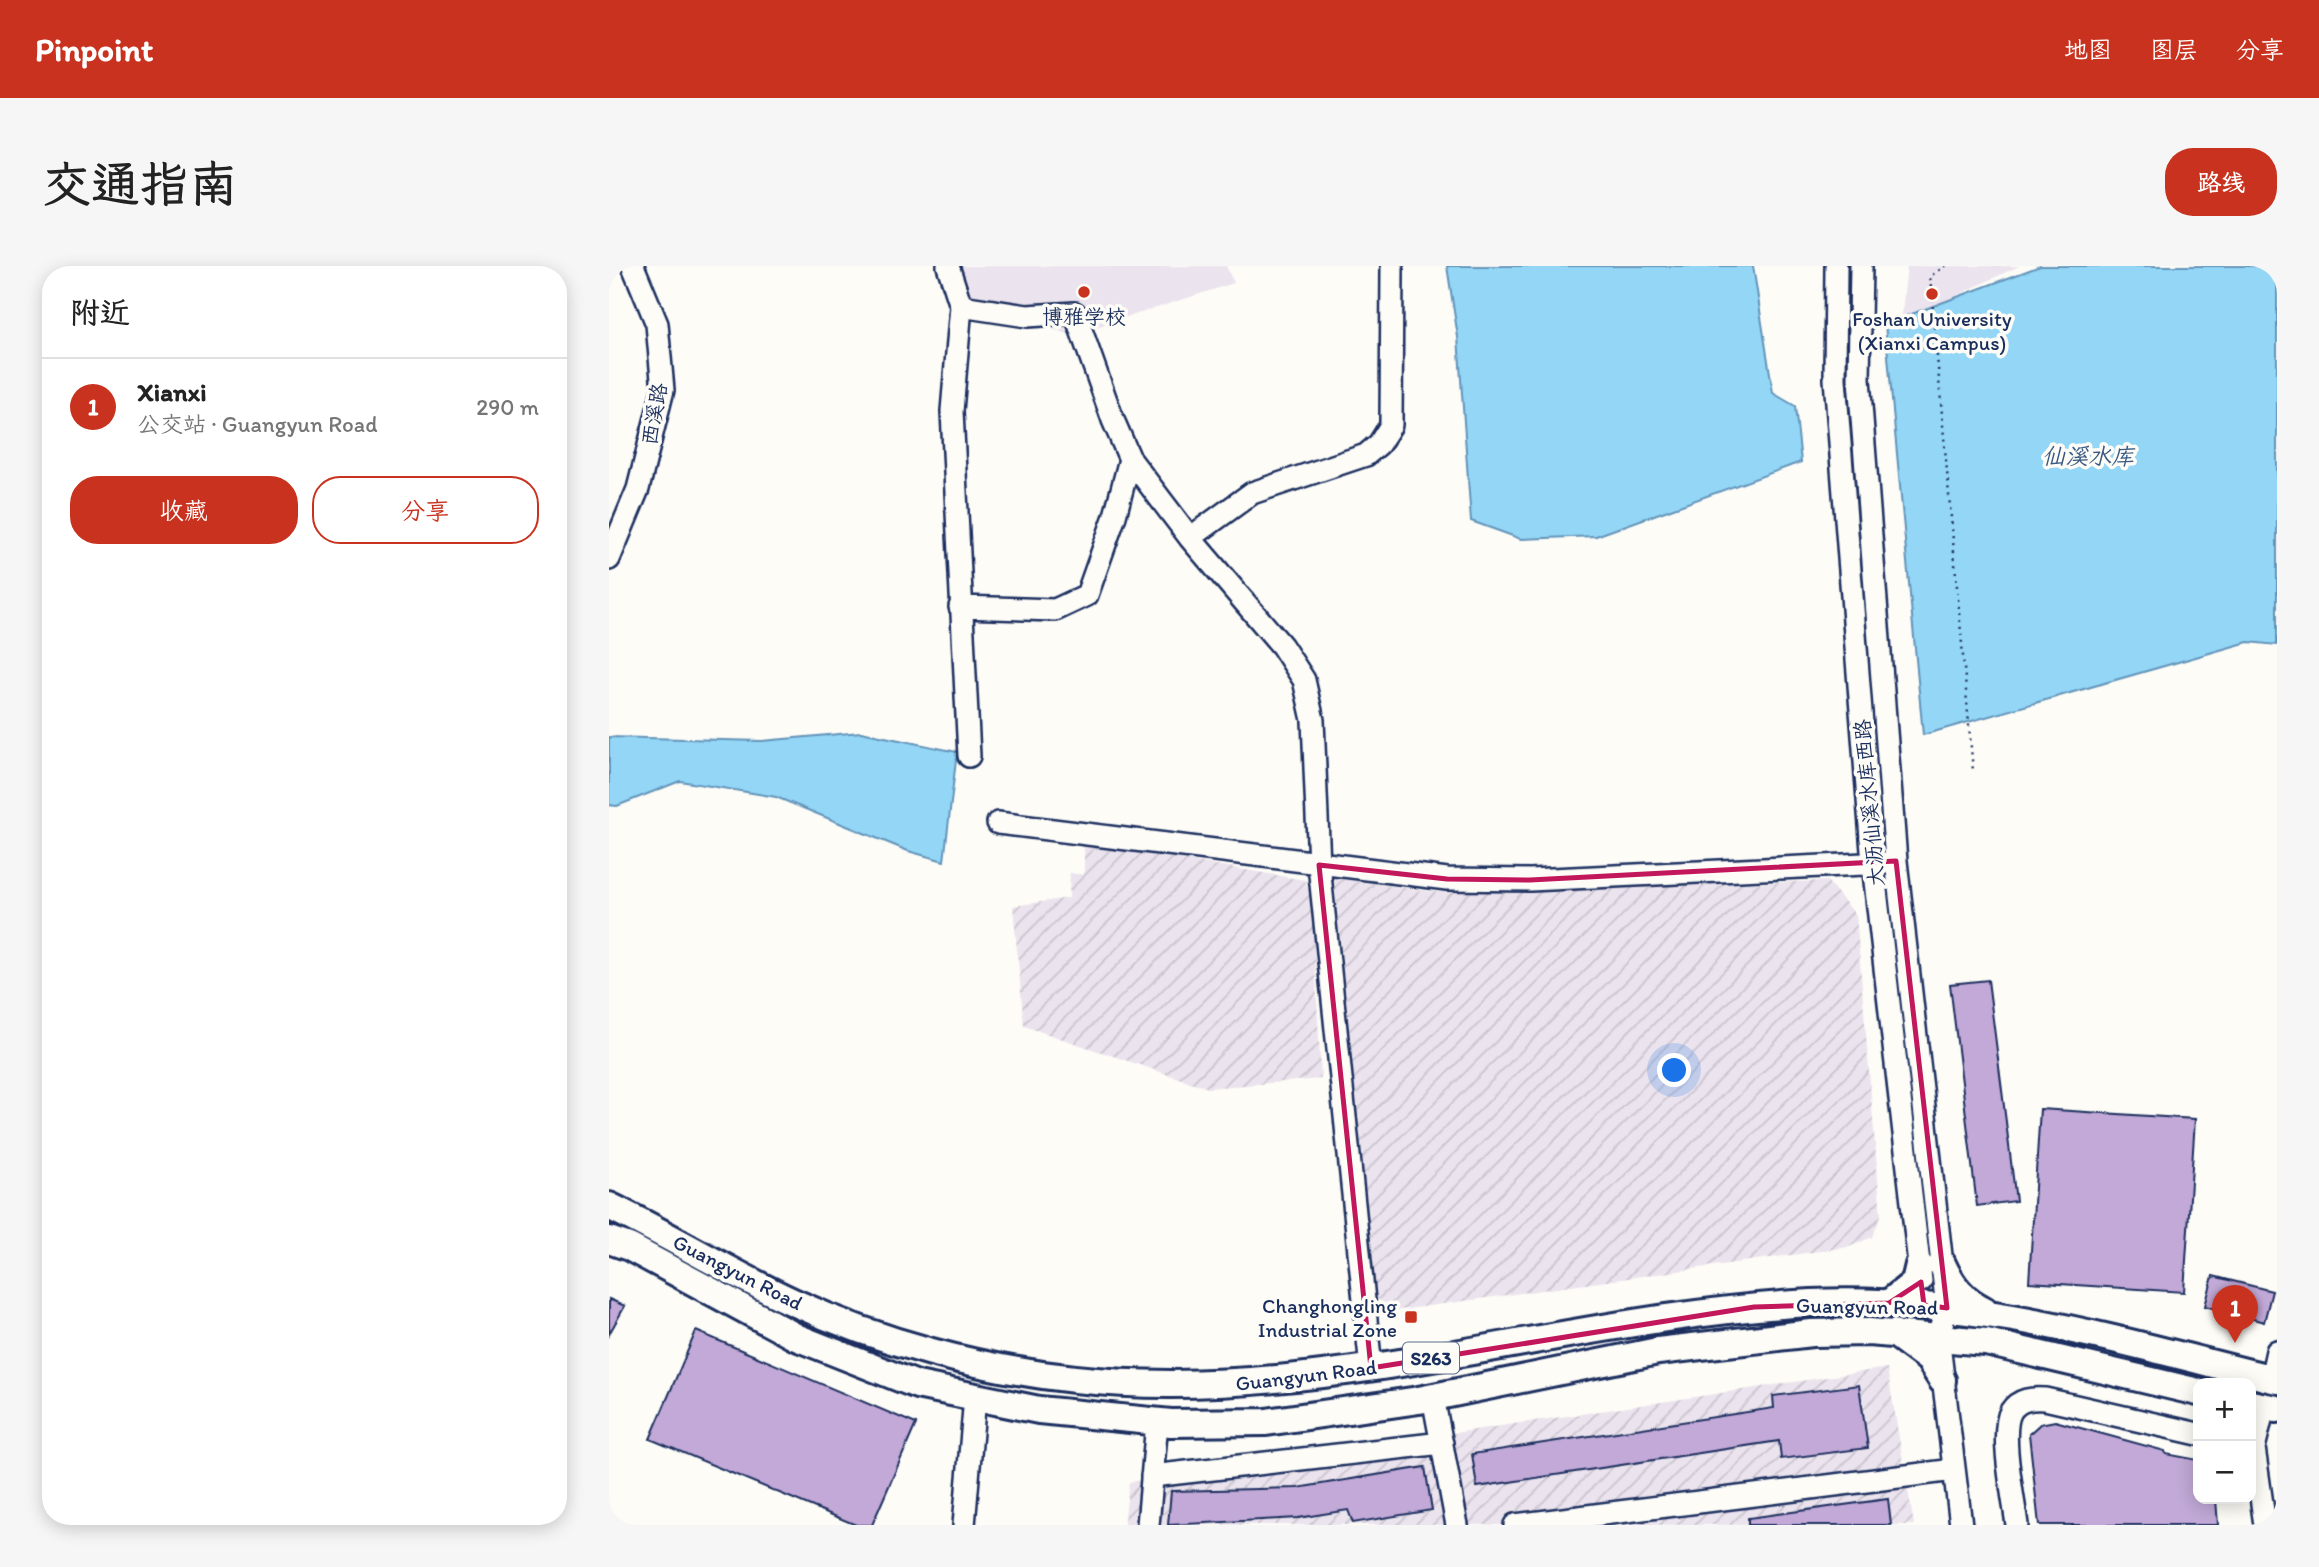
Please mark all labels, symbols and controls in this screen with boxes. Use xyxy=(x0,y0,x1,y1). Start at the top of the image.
text: Pinpoint xyxy=(35,30,153,69)
text: 地图 xyxy=(2064,35,2112,64)
text: 图层 xyxy=(2150,35,2198,64)
text: 分享 xyxy=(2236,35,2284,64)
button: 路线 xyxy=(2165,148,2277,216)
text: 交通指南 xyxy=(42,154,238,213)
marker: 博雅学校 xyxy=(1076,284,1092,300)
marker: Foshan University (Xianxi Campus) xyxy=(1924,286,1940,302)
text: 附近 xyxy=(70,294,130,331)
place label: 博雅学校 xyxy=(1042,304,1126,329)
place label: Foshan University (Xianxi Campus) xyxy=(1852,306,2012,355)
text: Xianxi xyxy=(137,376,207,408)
street label: 西溪路 xyxy=(636,381,672,447)
text: 1 xyxy=(88,393,98,421)
text: 290 m xyxy=(476,393,539,421)
text: 公交站 · Guangyun Road xyxy=(137,410,377,438)
water label: 仙溪水库 xyxy=(2042,442,2136,470)
button: 收藏 xyxy=(70,476,298,544)
button: 分享 xyxy=(312,476,539,544)
street label: 大沥仙溪水库西路 xyxy=(1849,718,1889,888)
your location xyxy=(1657,1053,1691,1087)
street label: Guangyun Road xyxy=(669,1229,807,1315)
pin: 1 xyxy=(2212,1285,2258,1343)
street label: Guangyun Road xyxy=(1796,1292,1938,1320)
place label: Changhongling Industrial Zone xyxy=(1258,1293,1397,1342)
marker: Changhongling Industrial Zone xyxy=(1403,1309,1419,1325)
road number: S263 xyxy=(1403,1342,1459,1374)
street label: Guangyun Road xyxy=(1234,1354,1378,1396)
map controls xyxy=(2193,1378,2256,1504)
button: + xyxy=(2193,1378,2256,1441)
button: − xyxy=(2193,1441,2256,1504)

